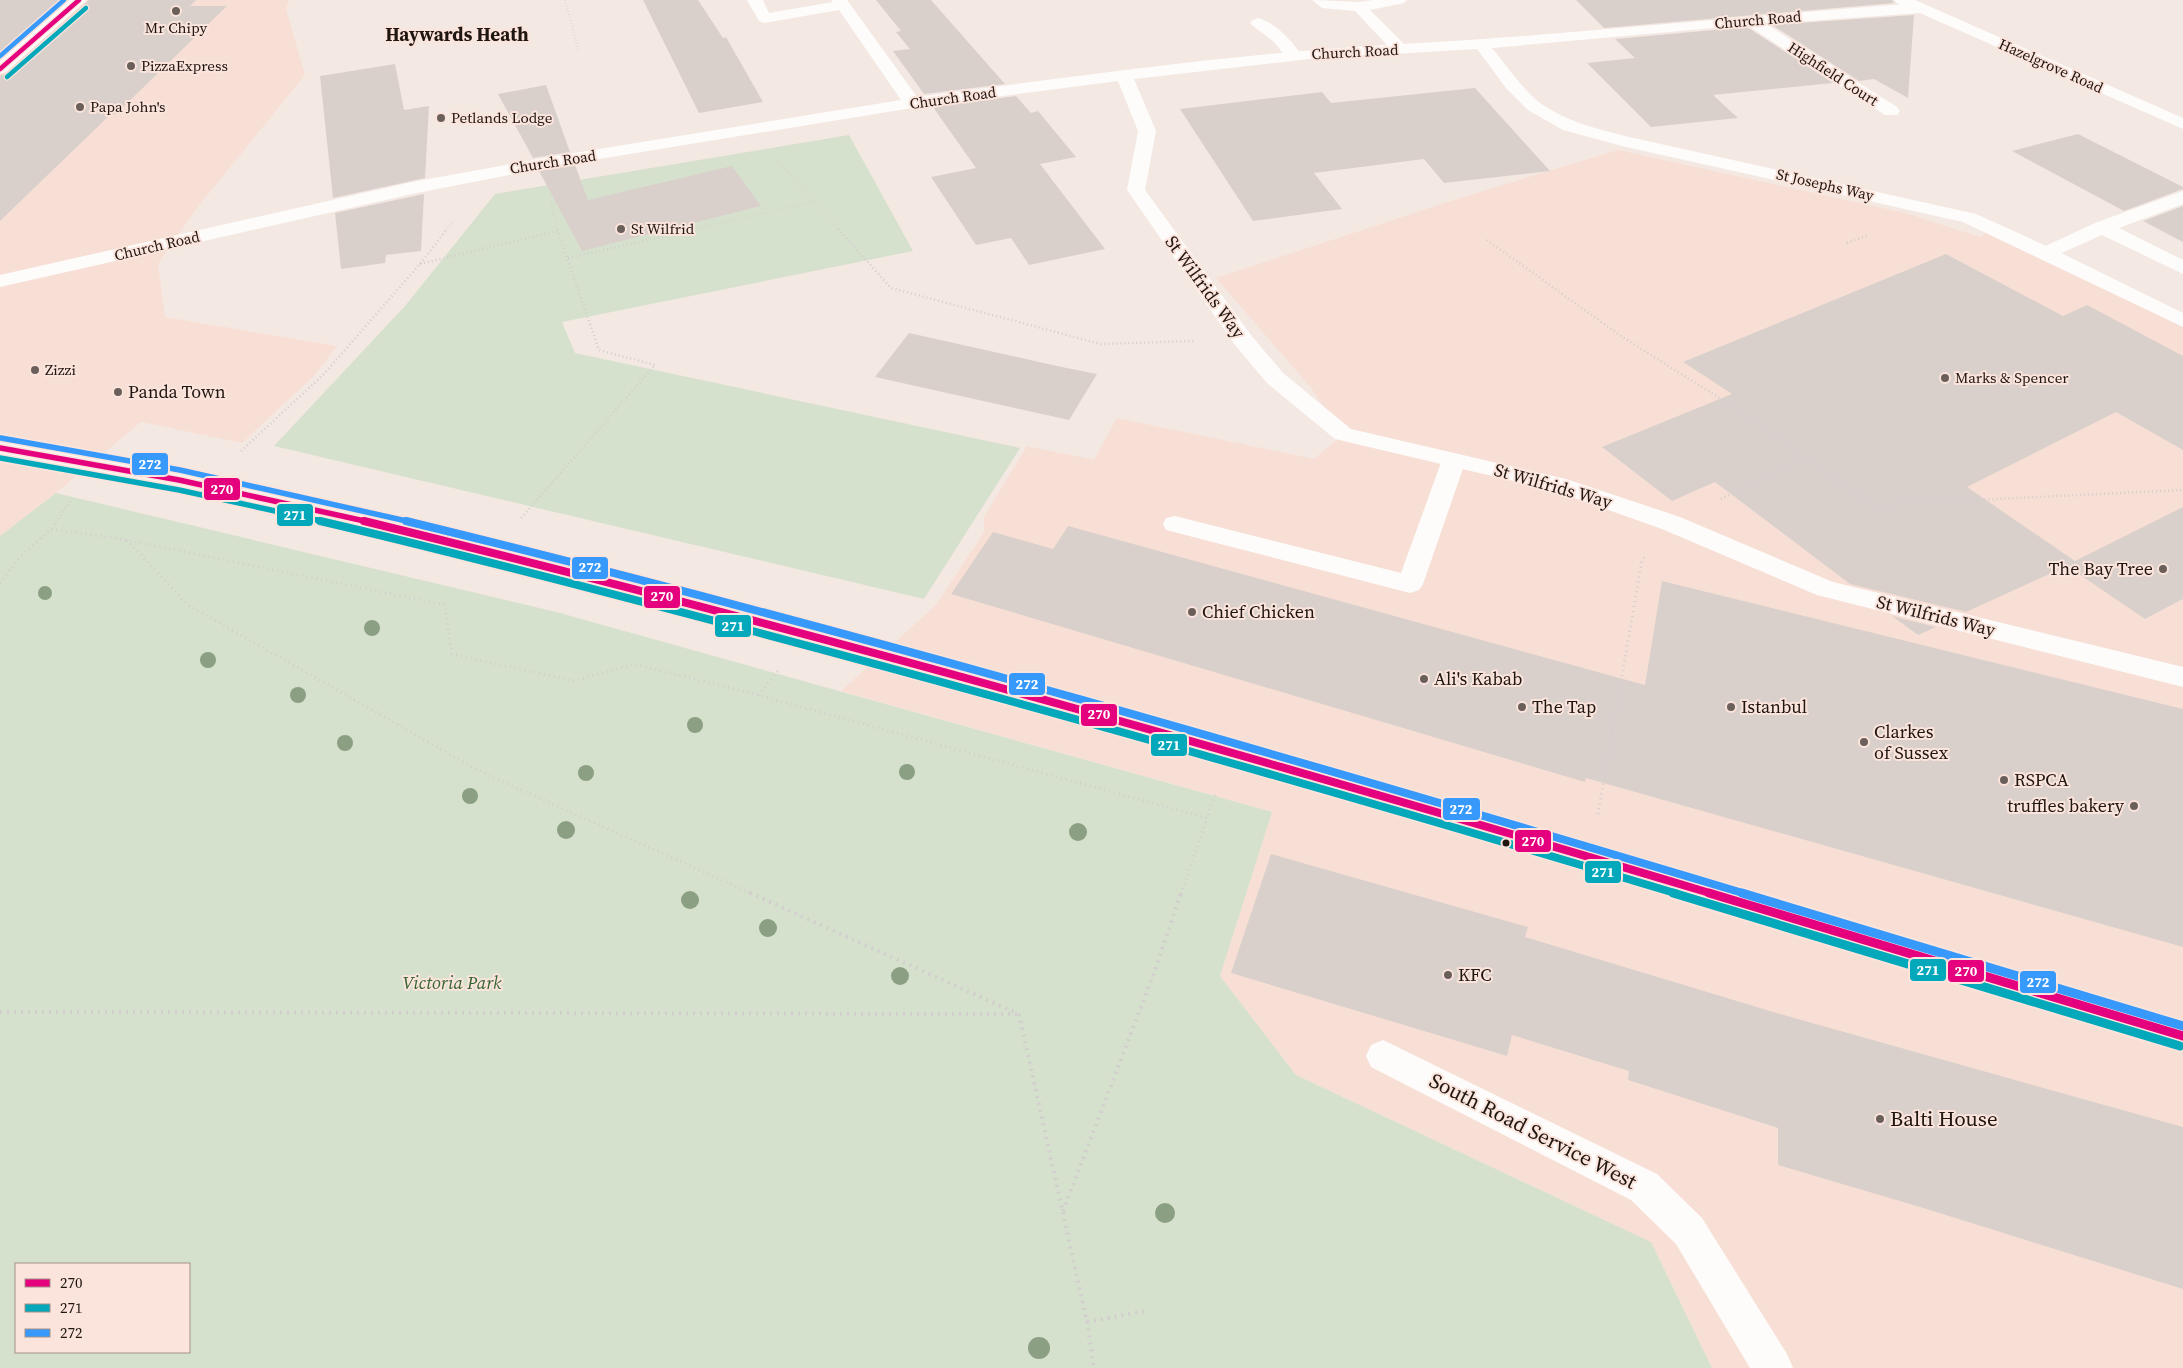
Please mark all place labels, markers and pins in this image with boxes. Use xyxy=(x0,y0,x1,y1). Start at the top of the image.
marker: Mr Chipy xyxy=(170,5,182,17)
place label: Mr Chipy xyxy=(145,17,208,38)
place label: PizzaExpress xyxy=(141,55,228,76)
marker: PizzaExpress xyxy=(125,60,137,72)
place label: Papa John's xyxy=(90,96,166,117)
marker: Papa John's xyxy=(74,101,86,113)
place label: Petlands Lodge xyxy=(451,107,553,128)
marker: Petlands Lodge xyxy=(435,112,447,124)
place label: St Wilfrid xyxy=(631,218,695,239)
marker: St Wilfrid xyxy=(615,223,627,235)
place label: Zizzi xyxy=(45,359,76,380)
marker: Zizzi xyxy=(29,364,41,376)
place label: Marks & Spencer xyxy=(1955,367,2069,388)
marker: Marks & Spencer xyxy=(1939,372,1951,384)
place label: Panda Town xyxy=(128,379,226,404)
marker: Panda Town xyxy=(112,386,124,398)
place label: The Bay Tree xyxy=(2048,556,2153,581)
marker: The Bay Tree xyxy=(2157,563,2169,575)
place label: Chief Chicken xyxy=(1202,599,1315,624)
marker: Chief Chicken xyxy=(1186,606,1198,618)
place label: Ali's Kabab xyxy=(1434,666,1522,691)
marker: Ali's Kabab xyxy=(1418,673,1430,685)
place label: The Tap xyxy=(1532,694,1596,719)
place label: Istanbul xyxy=(1741,694,1807,719)
marker: The Tap xyxy=(1516,701,1528,713)
marker: Istanbul xyxy=(1725,701,1737,713)
place label: Clarkes of Sussex xyxy=(1874,719,1949,765)
marker: Clarkes of Sussex xyxy=(1858,736,1870,748)
place label: RSPCA xyxy=(2014,767,2069,792)
marker: RSPCA xyxy=(1998,774,2010,786)
place label: truffles bakery xyxy=(2007,793,2125,818)
marker: truffles bakery xyxy=(2128,800,2140,812)
unlabelled marker xyxy=(1501,838,1511,848)
place label: KFC xyxy=(1458,962,1492,987)
marker: KFC xyxy=(1442,969,1454,981)
place label: Balti House xyxy=(1890,1104,1998,1133)
marker: Balti House xyxy=(1874,1113,1886,1125)

